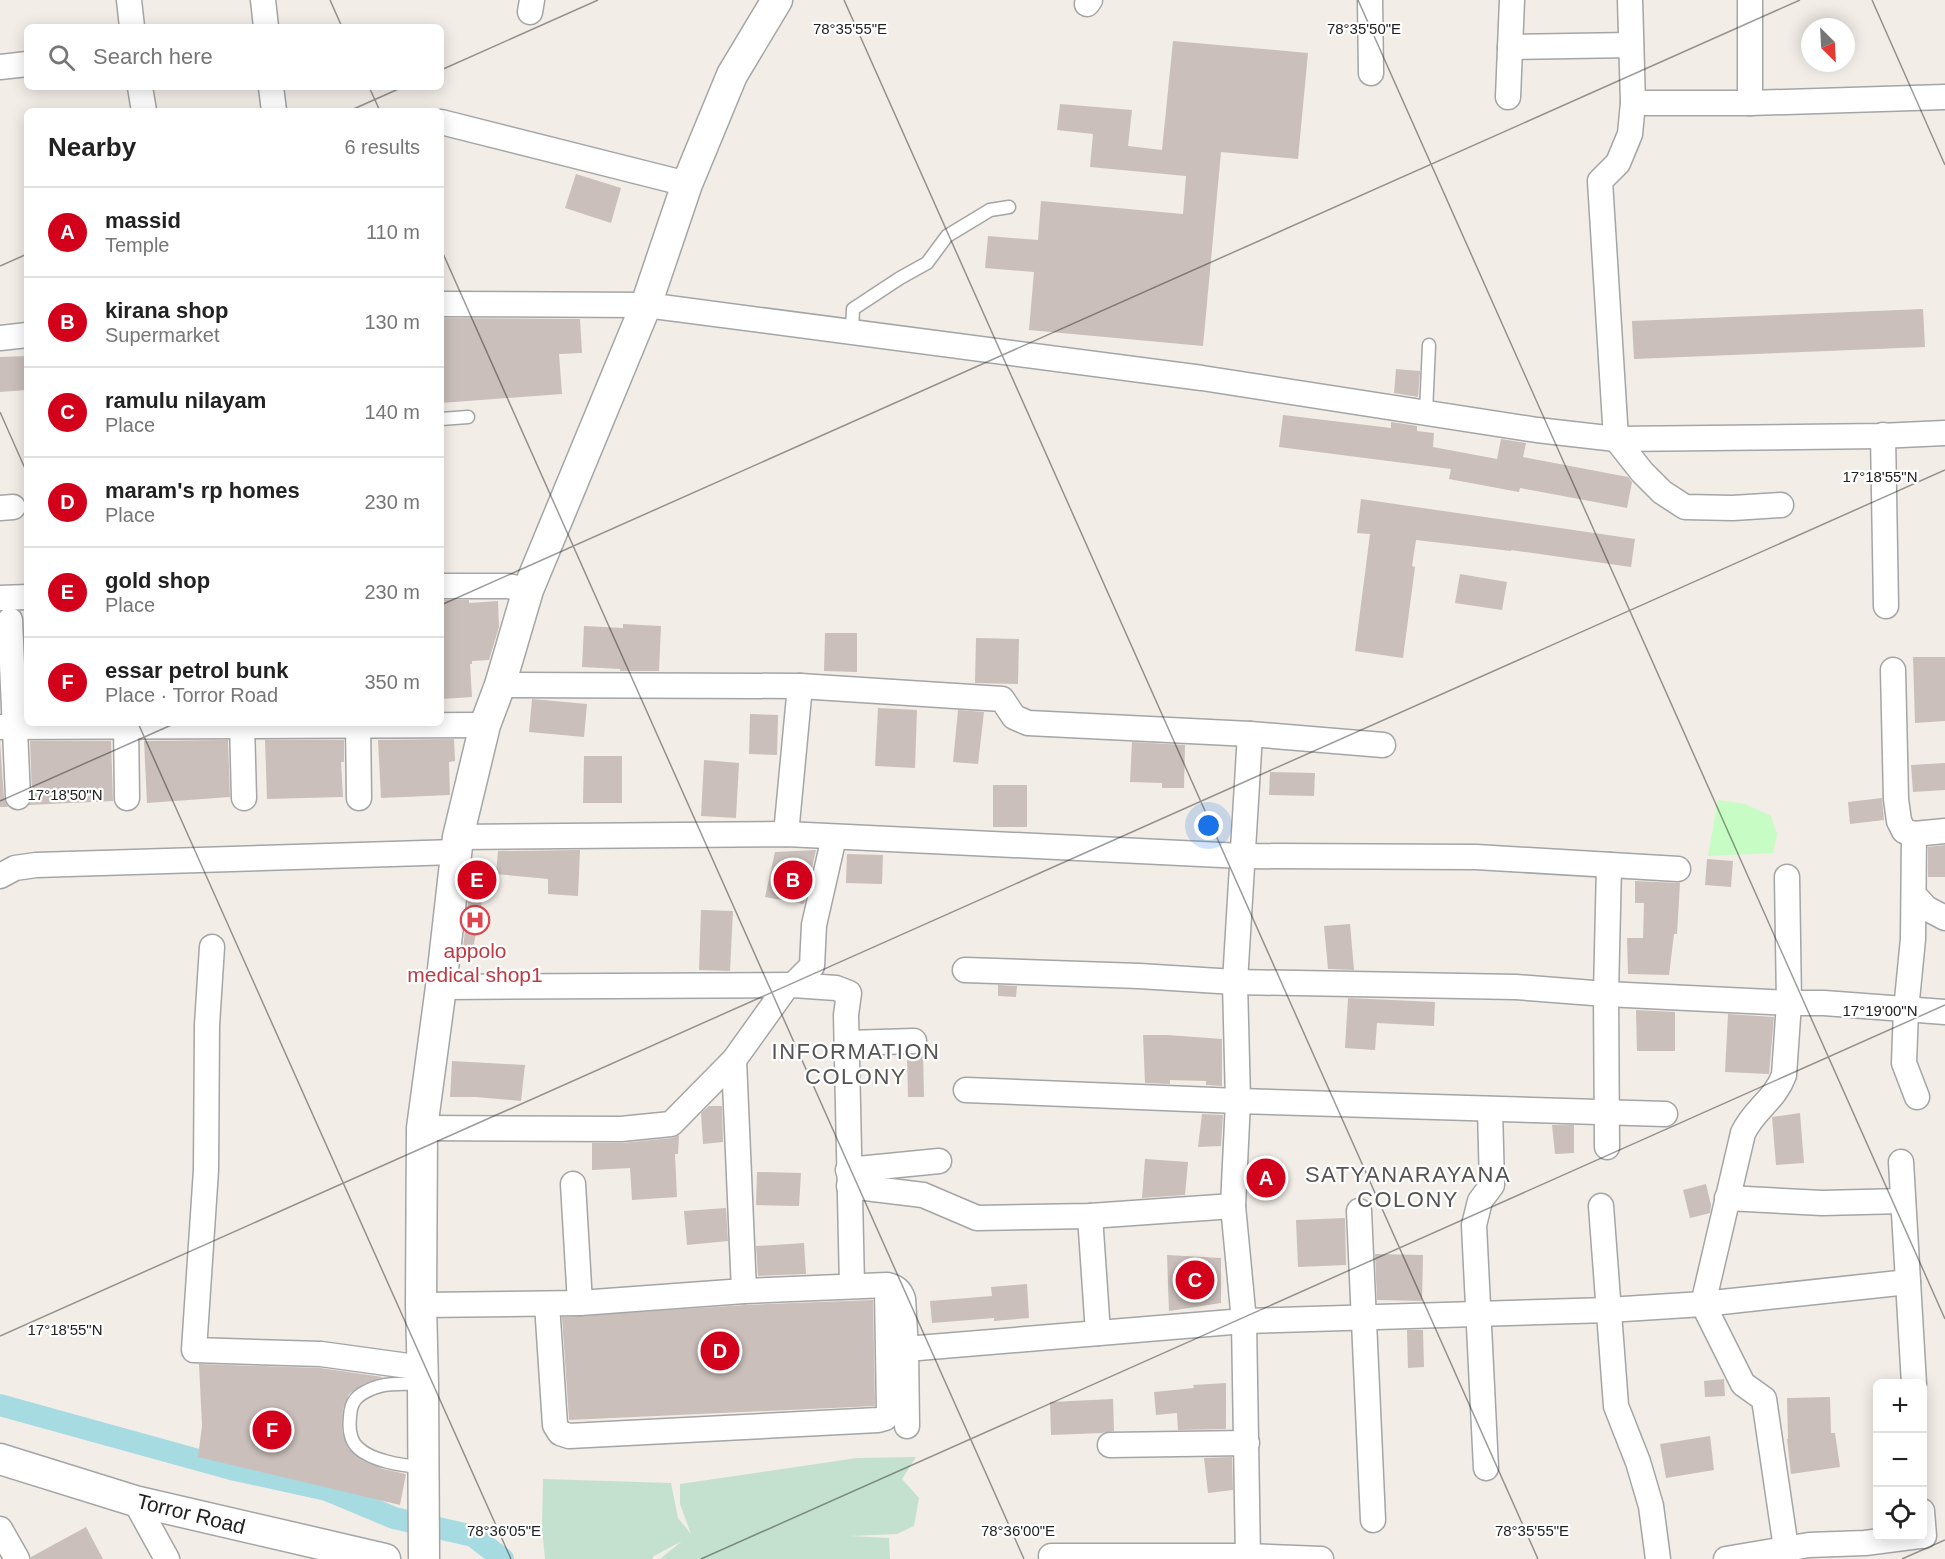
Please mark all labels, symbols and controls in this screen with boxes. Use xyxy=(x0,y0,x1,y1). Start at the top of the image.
north arrow xyxy=(1801,18,1855,72)
text: 78°35'55"E xyxy=(813,20,887,37)
text: 78°35'50"E xyxy=(1327,20,1401,37)
search box xyxy=(24,24,444,90)
icon: search xyxy=(45,41,78,74)
text: Search here xyxy=(93,44,213,69)
text: Nearby xyxy=(48,132,136,162)
text: 6 results xyxy=(344,136,420,158)
text: massid xyxy=(105,208,181,233)
text: A xyxy=(60,221,75,243)
text: 110 m xyxy=(366,221,420,243)
text: Temple xyxy=(105,234,169,256)
text: kirana shop xyxy=(105,298,228,323)
text: B xyxy=(60,311,75,333)
text: 130 m xyxy=(364,311,420,333)
text: Supermarket xyxy=(105,324,220,346)
text: ramulu nilayam xyxy=(105,388,266,413)
text: C xyxy=(60,401,75,423)
text: 140 m xyxy=(364,401,420,423)
text: Place xyxy=(105,414,155,436)
text: 17°18'55"N xyxy=(1842,468,1918,485)
text: maram's rp homes xyxy=(105,478,300,503)
text: D xyxy=(60,491,75,513)
text: 230 m xyxy=(364,491,420,513)
text: Place xyxy=(105,504,155,526)
text: gold shop xyxy=(105,568,210,593)
text: E xyxy=(61,581,74,603)
text: 230 m xyxy=(364,581,420,603)
text: Place xyxy=(105,594,155,616)
text: essar petrol bunk xyxy=(105,658,288,683)
text: F xyxy=(61,671,74,693)
text: 350 m xyxy=(364,671,420,693)
text: Place · Torror Road xyxy=(105,684,278,706)
text: 17°18'50"N xyxy=(27,786,103,803)
your location xyxy=(1194,811,1223,840)
pin: E xyxy=(458,858,496,902)
pin: B xyxy=(774,858,812,902)
hospital icon: appolo medical shop1 xyxy=(459,904,491,936)
place label: appolo medical shop1 xyxy=(407,939,543,986)
text: 17°19'00"N xyxy=(1842,1002,1918,1019)
district label: INFORMATION COLONY xyxy=(772,1039,940,1089)
pin: A xyxy=(1246,1156,1286,1200)
district label: SATYANARAYANA COLONY xyxy=(1305,1162,1511,1212)
pin: C xyxy=(1176,1258,1214,1302)
text: 17°18'55"N xyxy=(27,1321,103,1338)
pin: D xyxy=(700,1328,740,1374)
map controls xyxy=(1873,1379,1927,1541)
button: + xyxy=(1873,1379,1927,1433)
pin: F xyxy=(252,1408,292,1452)
button: − xyxy=(1873,1433,1927,1487)
button: locate xyxy=(1873,1487,1927,1541)
street label: Torror Road xyxy=(135,1489,248,1538)
text: 78°36'05"E xyxy=(467,1522,541,1539)
text: 78°36'00"E xyxy=(981,1522,1055,1539)
text: 78°35'55"E xyxy=(1495,1522,1569,1539)

